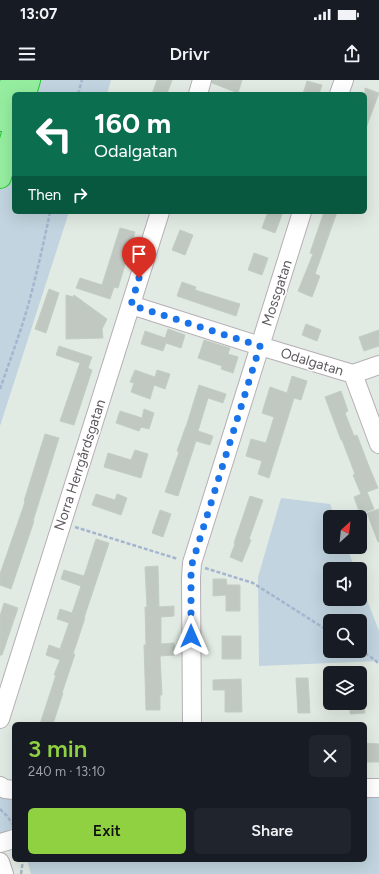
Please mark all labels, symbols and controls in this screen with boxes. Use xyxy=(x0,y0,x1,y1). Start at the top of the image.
text: 13:07 xyxy=(20,5,57,23)
icon: menu xyxy=(16,43,38,65)
text: Drivr xyxy=(170,43,209,65)
icon: share xyxy=(341,43,363,65)
text: 160 m xyxy=(94,106,171,140)
icon: left xyxy=(28,108,80,160)
text: Odalgatan xyxy=(94,140,177,162)
icon: right xyxy=(69,184,91,206)
text: Then xyxy=(28,186,61,204)
pin xyxy=(122,237,156,278)
icon: arrive xyxy=(128,243,150,265)
street label: Mossgatan xyxy=(258,258,296,328)
street label: Odalgatan xyxy=(279,344,346,380)
street label: Norra Herrgårdsgatan xyxy=(51,397,109,533)
north arrow xyxy=(323,510,367,554)
map controls xyxy=(323,510,367,710)
button: sound xyxy=(323,562,367,606)
button: search xyxy=(323,614,367,658)
position arrow xyxy=(170,615,212,657)
button: layers xyxy=(323,666,367,710)
text: 3 min xyxy=(28,734,87,763)
button: close xyxy=(309,735,351,777)
text: 240 m · 13:10 xyxy=(28,764,105,779)
button: Exit xyxy=(28,808,186,854)
button: Share xyxy=(194,808,351,854)

